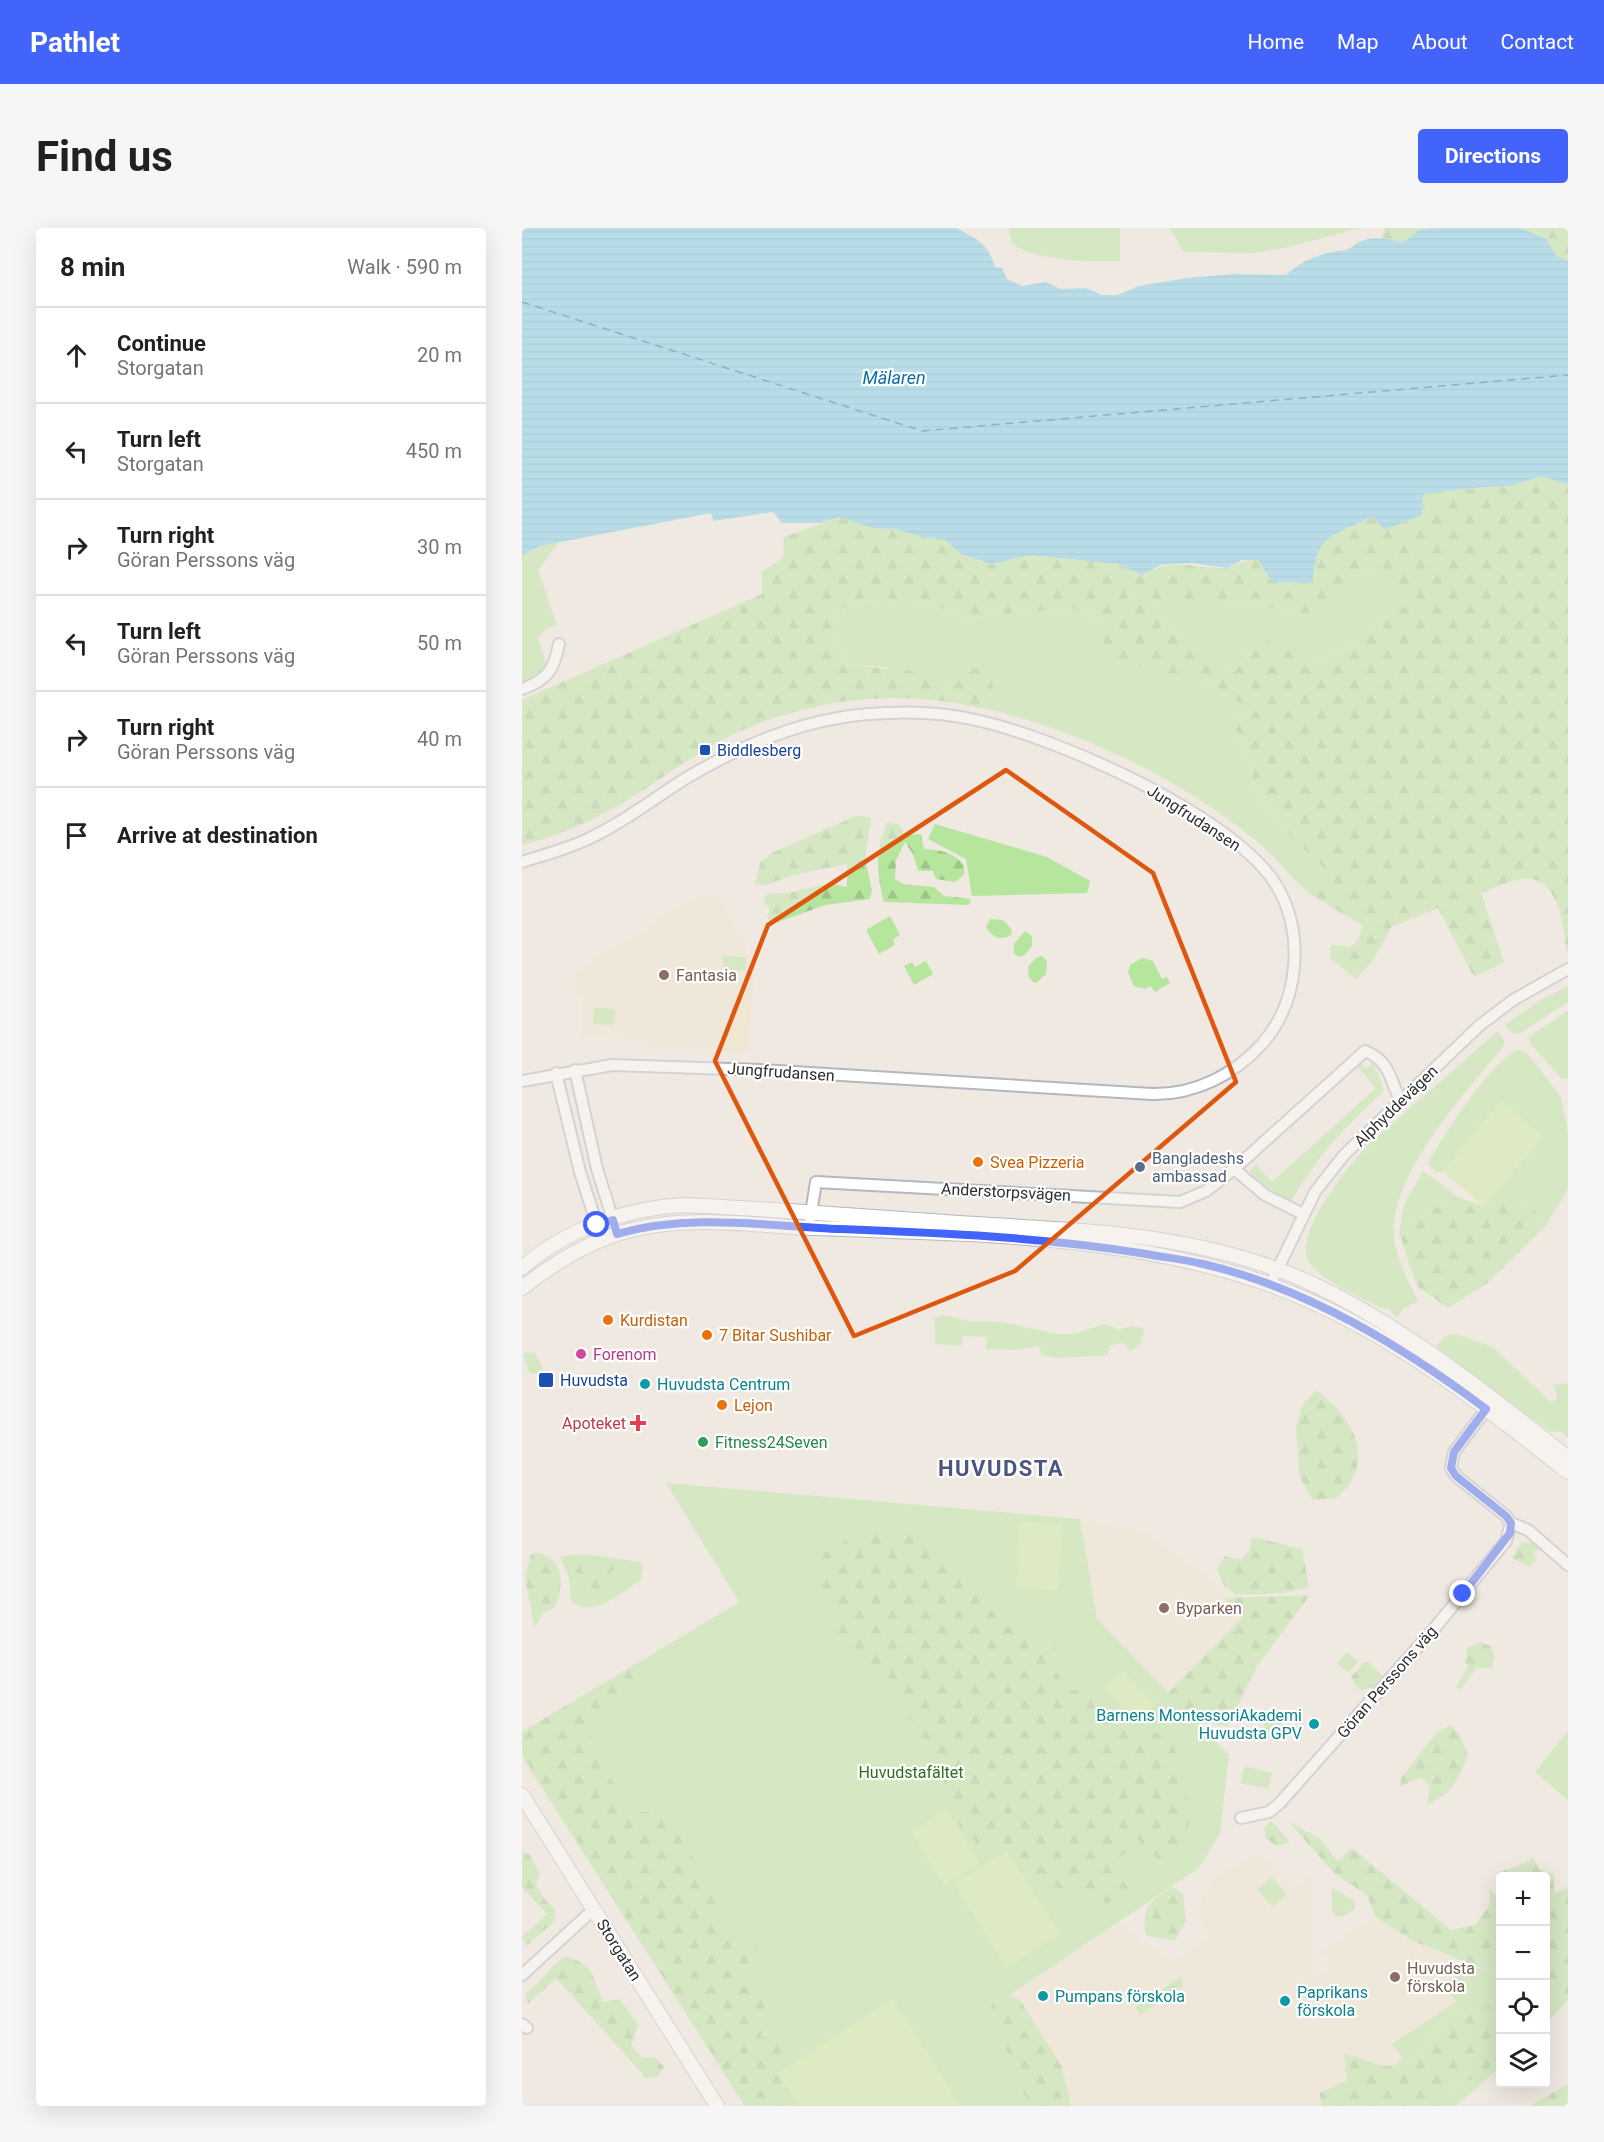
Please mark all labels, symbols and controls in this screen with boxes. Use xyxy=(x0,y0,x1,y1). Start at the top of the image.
text: Pathlet xyxy=(30,26,120,59)
text: Home xyxy=(1248,30,1304,54)
text: Map xyxy=(1337,30,1379,54)
text: About xyxy=(1412,30,1468,54)
text: Contact xyxy=(1501,30,1574,54)
button: Directions xyxy=(1418,129,1568,183)
text: Find us xyxy=(36,132,173,181)
text: 8 min xyxy=(60,252,125,282)
text: Walk · 590 m xyxy=(347,255,462,279)
text: Continue xyxy=(117,331,206,356)
icon: ahead xyxy=(60,339,93,372)
text: 20 m xyxy=(417,343,462,367)
text: Storgatan xyxy=(117,356,204,380)
water label: Mälaren xyxy=(862,367,926,388)
text: Turn left xyxy=(117,427,201,452)
icon: left xyxy=(60,435,93,468)
text: 450 m xyxy=(406,439,462,463)
text: Storgatan xyxy=(117,452,204,476)
text: Turn right xyxy=(117,523,214,548)
icon: right xyxy=(60,531,93,564)
text: 30 m xyxy=(417,535,462,559)
text: Göran Perssons väg xyxy=(117,548,295,572)
text: Turn left xyxy=(117,619,201,644)
icon: left xyxy=(60,627,93,660)
text: 50 m xyxy=(417,631,462,655)
text: Göran Perssons väg xyxy=(117,644,295,668)
text: Turn right xyxy=(117,715,214,740)
icon: right xyxy=(60,723,93,756)
text: 40 m xyxy=(417,727,462,751)
text: Göran Perssons väg xyxy=(117,740,295,764)
place label: Biddlesberg xyxy=(717,741,801,760)
marker: Biddlesberg xyxy=(698,743,712,757)
street label: Jungfrudansen xyxy=(1144,781,1244,855)
icon: arrive xyxy=(60,819,93,852)
text: Arrive at destination xyxy=(117,823,318,848)
place label: Fantasia xyxy=(676,966,737,985)
marker: Fantasia xyxy=(657,968,671,982)
street label: Jungfrudansen xyxy=(727,1059,835,1085)
street label: Alphyddevägen xyxy=(1350,1061,1442,1151)
place label: Bangladeshs ambassad xyxy=(1152,1149,1244,1186)
place label: Svea Pizzeria xyxy=(990,1153,1085,1172)
marker: Svea Pizzeria xyxy=(971,1155,985,1169)
marker: Bangladeshs ambassad xyxy=(1133,1160,1147,1174)
street label: Anderstorpsvägen xyxy=(941,1179,1071,1205)
route start xyxy=(583,1211,609,1237)
place label: Kurdistan xyxy=(620,1311,688,1330)
marker: Kurdistan xyxy=(601,1313,615,1327)
place label: 7 Bitar Sushibar xyxy=(719,1326,832,1345)
marker: 7 Bitar Sushibar xyxy=(700,1328,714,1342)
place label: Forenom xyxy=(593,1345,657,1364)
marker: Forenom xyxy=(574,1347,588,1361)
marker: Huvudsta xyxy=(537,1371,555,1389)
place label: Huvudsta xyxy=(560,1371,628,1390)
place label: Huvudsta Centrum xyxy=(657,1375,790,1394)
marker: Huvudsta Centrum xyxy=(638,1377,652,1391)
place label: Lejon xyxy=(734,1396,773,1415)
marker: Lejon xyxy=(715,1398,729,1412)
place label: Apoteket xyxy=(562,1414,626,1433)
marker: Apoteket xyxy=(631,1416,645,1430)
place label: Fitness24Seven xyxy=(715,1433,828,1452)
marker: Fitness24Seven xyxy=(696,1435,710,1449)
district label: HUVUDSTA xyxy=(938,1456,1064,1481)
route end xyxy=(1449,1580,1475,1606)
place label: Byparken xyxy=(1176,1599,1242,1618)
marker: Byparken xyxy=(1157,1601,1171,1615)
street label: Göran Perssons väg xyxy=(1333,1622,1441,1742)
place label: Barnens MontessoriAkademi Huvudsta GPV xyxy=(1096,1706,1302,1743)
marker: Barnens MontessoriAkademi Huvudsta GPV xyxy=(1307,1717,1321,1731)
park label: Huvudstafältet xyxy=(858,1763,964,1782)
map controls xyxy=(1496,1872,1550,2088)
button: + xyxy=(1496,1872,1550,1926)
street label: Storgatan xyxy=(593,1916,645,1984)
button: − xyxy=(1496,1926,1550,1980)
place label: Huvudsta förskola xyxy=(1407,1959,1475,1996)
marker: Huvudsta förskola xyxy=(1388,1970,1402,1984)
button: locate xyxy=(1496,1980,1550,2034)
place label: Paprikans förskola xyxy=(1297,1983,1368,2020)
place label: Pumpans förskola xyxy=(1055,1987,1185,2006)
marker: Pumpans förskola xyxy=(1036,1989,1050,2003)
marker: Paprikans förskola xyxy=(1278,1994,1292,2008)
button: layers xyxy=(1496,2034,1550,2088)

